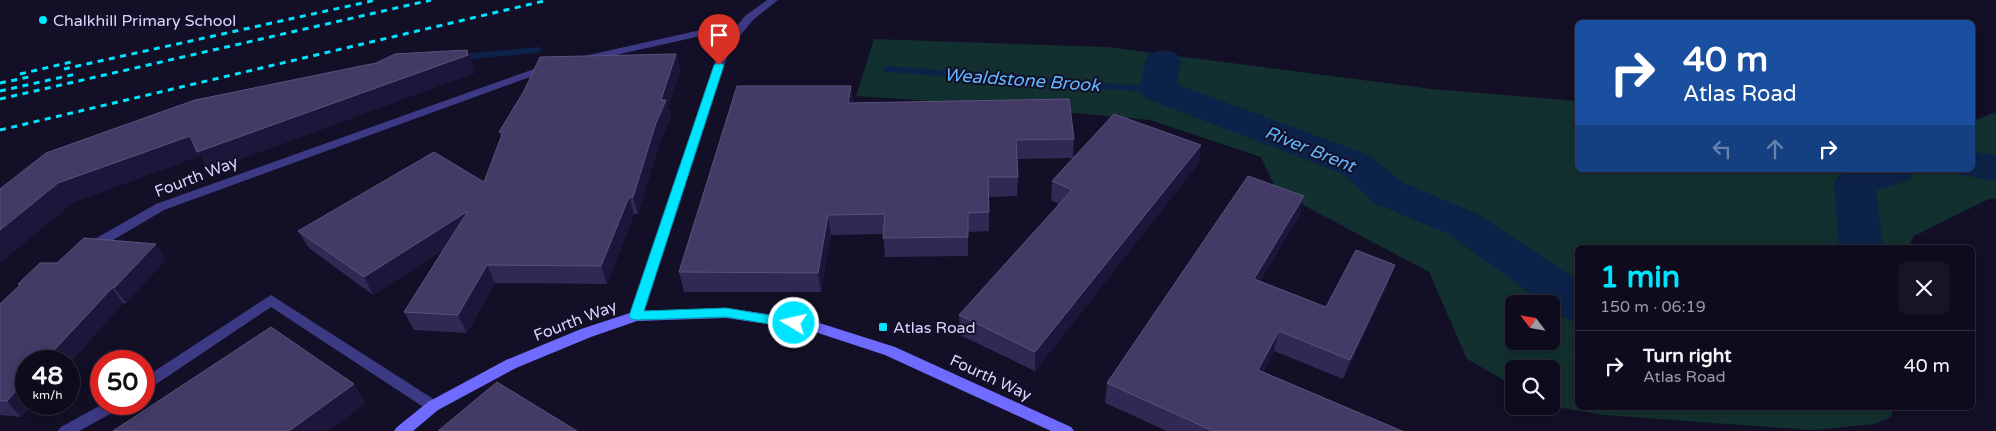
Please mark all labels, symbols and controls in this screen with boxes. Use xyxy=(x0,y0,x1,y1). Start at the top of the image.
place label: Chalkhill Primary School xyxy=(53,11,236,31)
marker: Chalkhill Primary School xyxy=(37,14,49,26)
pin xyxy=(698,14,740,65)
icon: arrive xyxy=(705,21,733,49)
text: 40 m xyxy=(1683,39,1768,81)
icon: right xyxy=(1600,40,1665,105)
water label: Wealdstone Brook xyxy=(943,64,1102,97)
text: Atlas Road xyxy=(1683,81,1797,107)
water label: River Brent xyxy=(1262,121,1360,178)
icon: left xyxy=(1708,135,1736,163)
icon: ahead xyxy=(1761,135,1789,163)
icon: right xyxy=(1814,135,1842,163)
street label: Fourth Way xyxy=(152,152,241,202)
text: 1 min xyxy=(1600,259,1680,296)
button: close xyxy=(1898,262,1950,314)
north arrow xyxy=(1505,295,1560,350)
map controls xyxy=(1505,295,1560,415)
street label: Fourth Way xyxy=(531,296,620,346)
position arrow xyxy=(767,296,819,348)
text: 150 m · 06:19 xyxy=(1600,297,1706,317)
place label: Atlas Road xyxy=(893,318,976,338)
marker: Atlas Road xyxy=(877,321,889,333)
text: Turn right xyxy=(1643,345,1731,367)
speed limit sign: 50 xyxy=(90,350,155,415)
street label: Fourth Way xyxy=(947,350,1035,406)
icon: right xyxy=(1600,352,1628,380)
text: 40 m xyxy=(1904,355,1950,377)
button: search xyxy=(1505,360,1560,415)
text: 48 xyxy=(32,361,63,391)
text: Atlas Road xyxy=(1643,367,1726,387)
text: km/h xyxy=(32,388,63,402)

